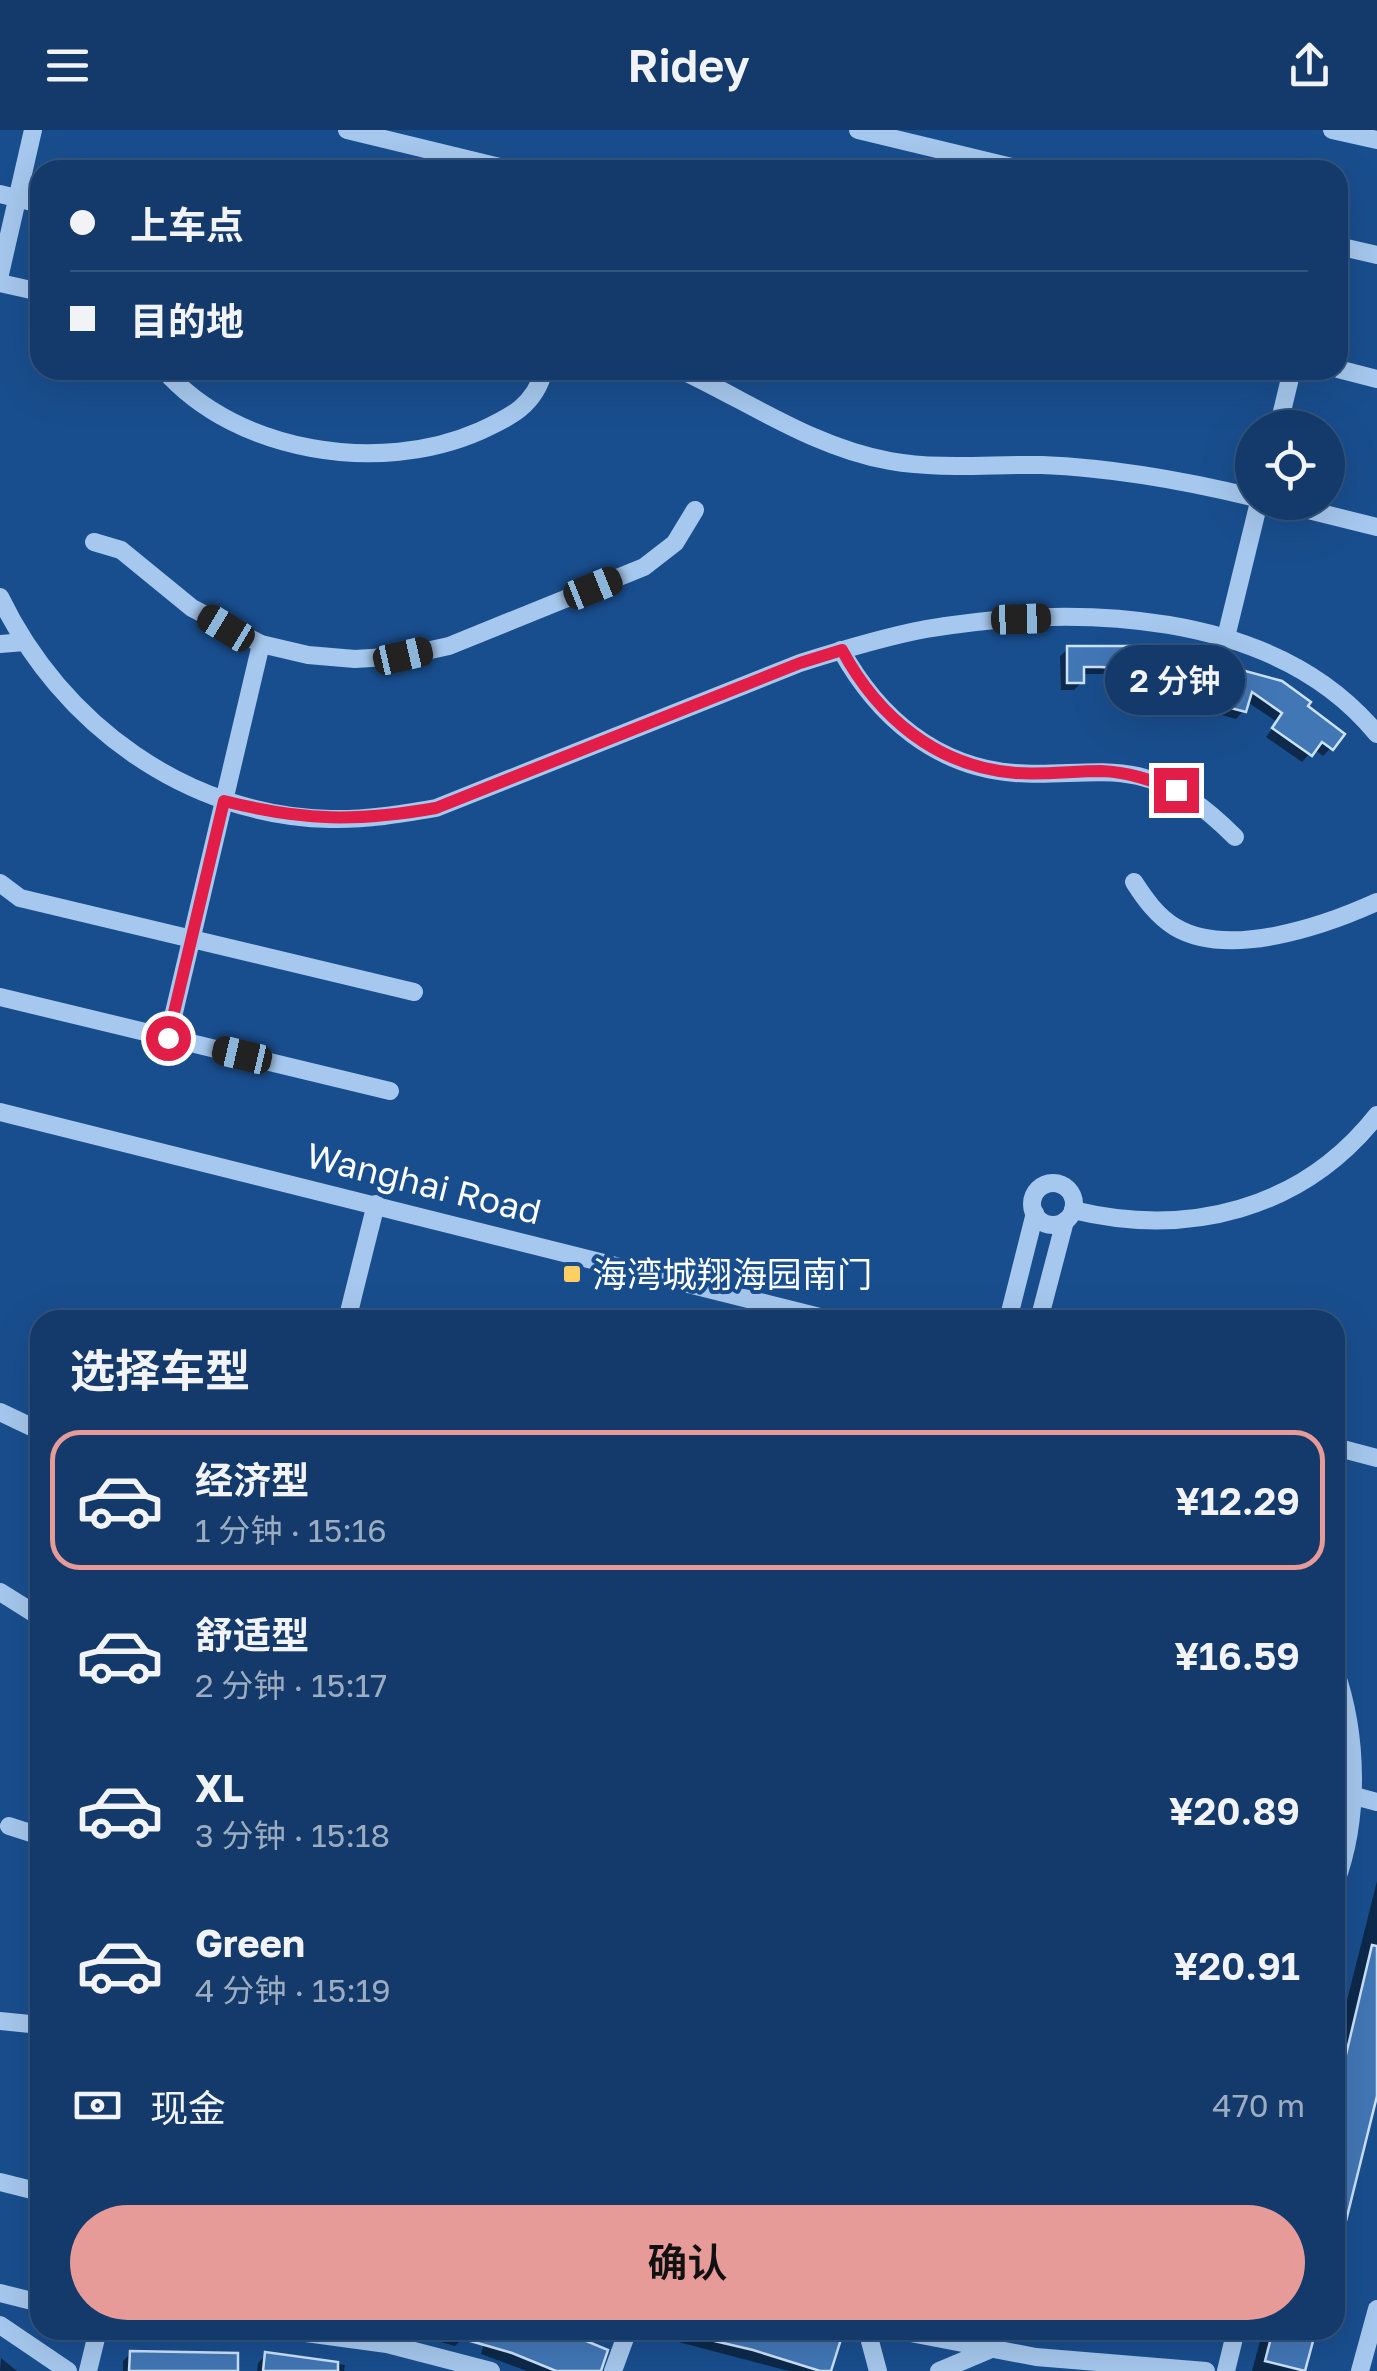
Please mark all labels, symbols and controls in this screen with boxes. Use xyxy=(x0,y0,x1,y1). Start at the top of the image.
icon: menu xyxy=(40,38,95,93)
text: Ridey xyxy=(627,38,750,92)
icon: share xyxy=(1282,38,1337,93)
text: 上车点 xyxy=(130,202,244,247)
text: 目的地 xyxy=(130,298,244,343)
map controls xyxy=(1235,410,1345,520)
button: locate xyxy=(1235,410,1345,520)
car xyxy=(560,563,626,613)
car xyxy=(193,600,259,656)
car xyxy=(990,603,1052,635)
car xyxy=(370,635,436,677)
callout: 2 分钟 xyxy=(1106,645,1246,715)
text: 2 分钟 xyxy=(1129,661,1221,699)
route end xyxy=(1154,768,1199,813)
route start xyxy=(146,1016,191,1061)
car xyxy=(209,1034,275,1076)
street label: Wanghai Road xyxy=(302,1134,546,1232)
place label: 海湾城翔海园南门 xyxy=(592,1253,872,1295)
marker: 海湾城翔海园南门 xyxy=(561,1263,583,1285)
text: 选择车型 xyxy=(70,1343,250,1397)
icon: car xyxy=(75,1455,165,1545)
text: 经济型 xyxy=(195,1457,309,1502)
text: ¥12.29 xyxy=(1175,1478,1300,1523)
text: 1 分钟 · 15:16 xyxy=(195,1511,387,1549)
icon: car xyxy=(75,1610,165,1700)
text: 舒适型 xyxy=(195,1612,309,1657)
text: ¥16.59 xyxy=(1174,1633,1300,1678)
text: 2 分钟 · 15:17 xyxy=(195,1666,387,1704)
icon: car xyxy=(75,1765,165,1855)
text: XL xyxy=(195,1765,244,1810)
text: ¥20.89 xyxy=(1169,1788,1300,1833)
text: 3 分钟 · 15:18 xyxy=(195,1816,390,1854)
icon: car xyxy=(75,1920,165,2010)
text: Green xyxy=(195,1920,305,1965)
text: ¥20.91 xyxy=(1174,1943,1300,1988)
text: 4 分钟 · 15:19 xyxy=(195,1971,391,2009)
icon: cash xyxy=(70,2078,125,2133)
text: 现金 xyxy=(150,2085,226,2130)
text: 470 m xyxy=(1212,2086,1305,2124)
button: 确认 xyxy=(70,2205,1305,2320)

